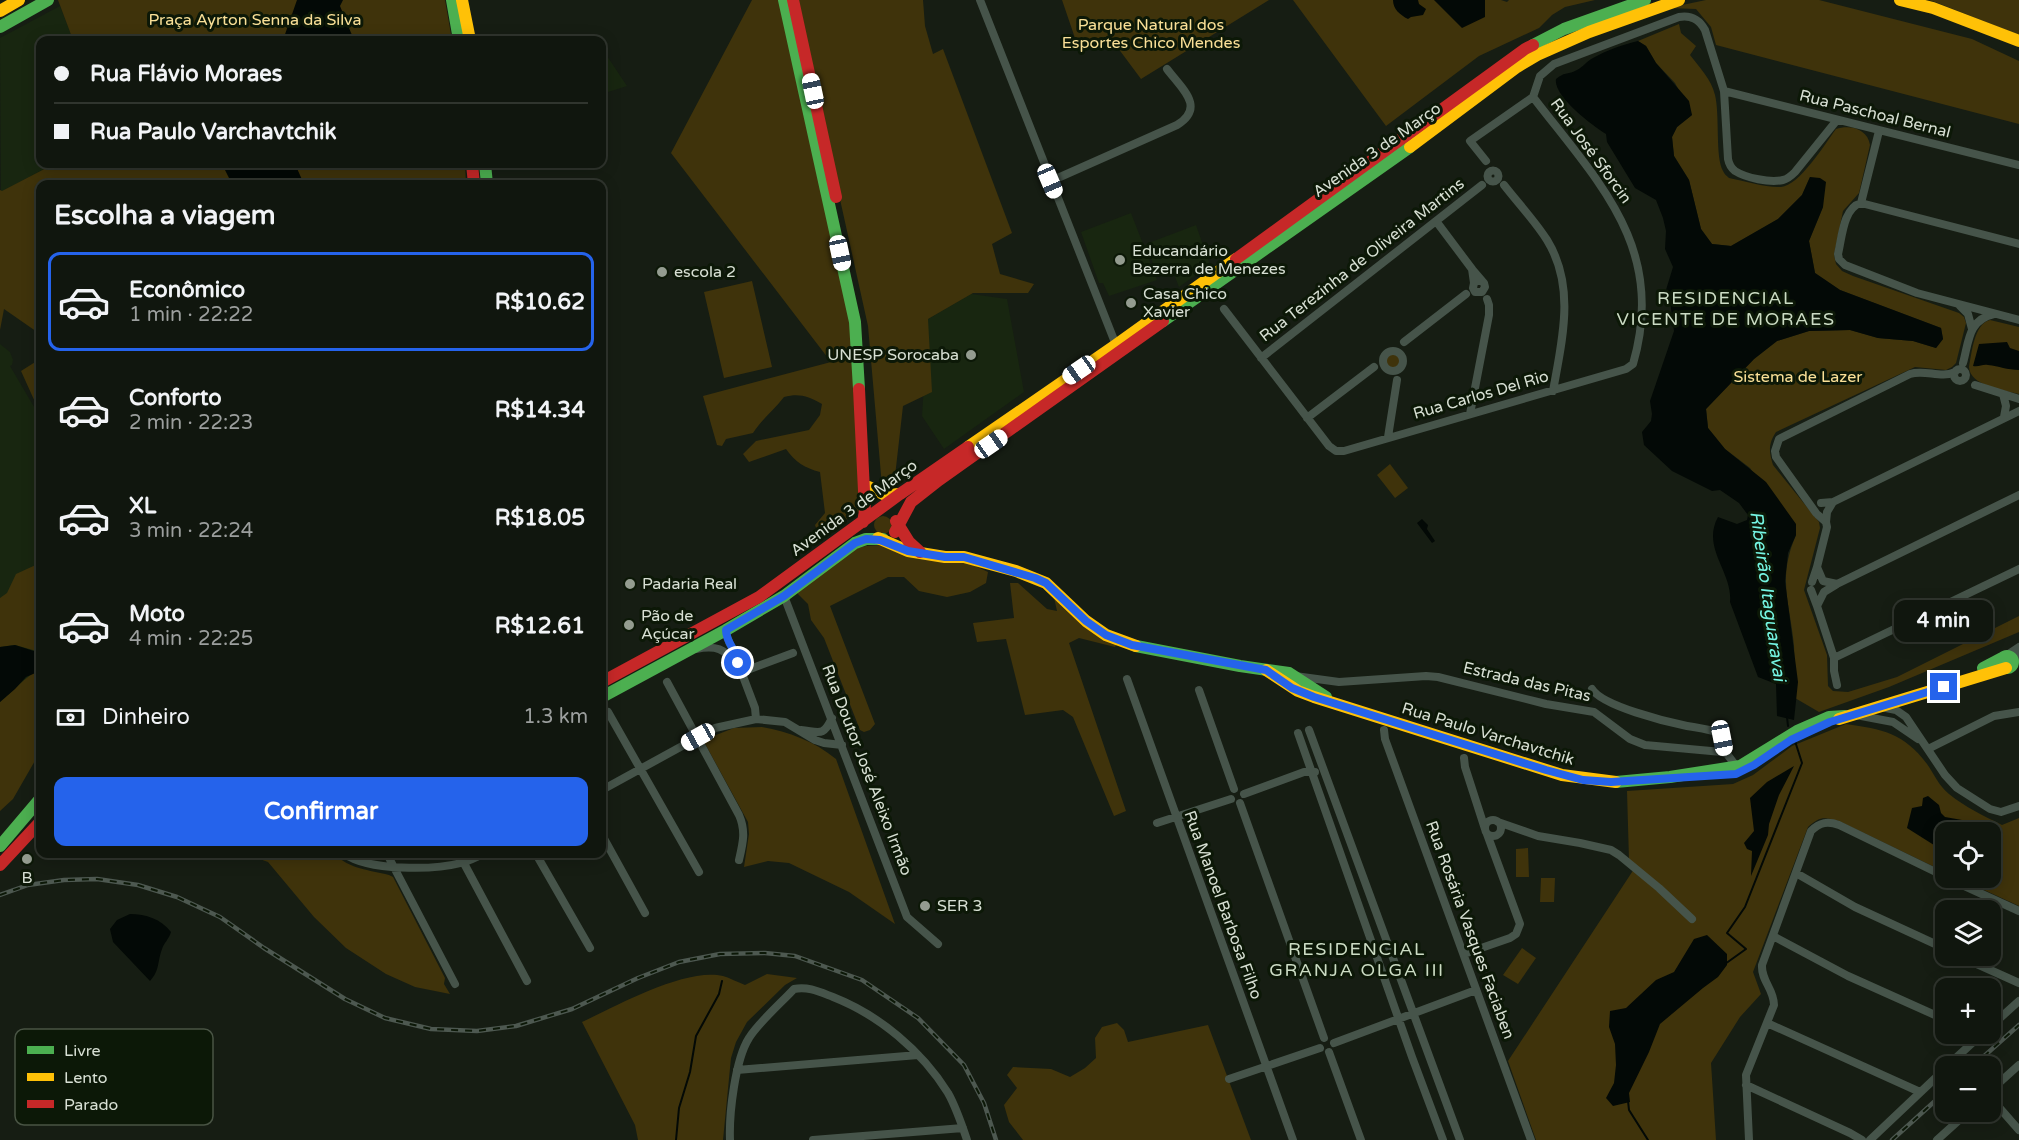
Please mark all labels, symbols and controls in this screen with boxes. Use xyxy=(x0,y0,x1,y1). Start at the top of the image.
park label: Praça Ayrton Senna da Silva xyxy=(149,10,362,30)
park label: Parque Natural dos Esportes Chico Mendes xyxy=(1062,15,1240,53)
text: Rua Flávio Moraes xyxy=(90,61,282,87)
car xyxy=(800,72,826,110)
street label: Rua Paschoal Bernal xyxy=(1797,86,1953,142)
street label: Rua José Sforcin xyxy=(1546,94,1636,208)
street label: Avenida 3 de Março xyxy=(1309,98,1445,202)
text: Rua Paulo Varchavtchik xyxy=(90,119,336,145)
car xyxy=(1035,161,1065,201)
street label: Rua Terezinha de Oliveira Martins xyxy=(1256,174,1468,346)
text: Escolha a viagem xyxy=(54,199,276,232)
car xyxy=(827,234,853,272)
place label: Educandário Bezerra de Menezes xyxy=(1132,241,1286,279)
marker: Educandário Bezerra de Menezes xyxy=(1113,253,1127,267)
place label: escola 2 xyxy=(674,262,736,282)
marker: escola 2 xyxy=(655,265,669,279)
icon: car xyxy=(57,275,111,329)
text: Econômico xyxy=(129,277,245,303)
place label: Casa Chico Xavier xyxy=(1143,284,1227,322)
district label: RESIDENCIAL VICENTE DE MORAES xyxy=(1616,287,1836,330)
text: R$10.62 xyxy=(495,289,585,315)
marker: Casa Chico Xavier xyxy=(1124,296,1138,310)
text: 1 min · 22:22 xyxy=(129,303,253,327)
place label: UNESP Sorocaba xyxy=(827,345,959,365)
marker: UNESP Sorocaba xyxy=(964,348,978,362)
car xyxy=(1059,352,1099,388)
street label: Rua Carlos Del Rio xyxy=(1411,366,1551,424)
park label: Sistema de Lazer xyxy=(1734,367,1863,387)
icon: car xyxy=(57,383,111,437)
text: Conforto xyxy=(129,385,222,411)
text: R$14.34 xyxy=(495,397,585,423)
text: 2 min · 22:23 xyxy=(129,411,253,435)
car xyxy=(971,426,1011,462)
street label: Avenida 3 de Março xyxy=(787,455,921,561)
icon: car xyxy=(57,491,111,545)
text: XL xyxy=(129,493,156,519)
text: R$18.05 xyxy=(495,505,585,531)
water label: Ribeirão Itaguaravai xyxy=(1745,510,1791,685)
text: 3 min · 22:24 xyxy=(129,519,253,543)
place label: Padaria Real xyxy=(642,574,737,594)
marker: Padaria Real xyxy=(623,577,637,591)
icon: car xyxy=(57,599,111,653)
callout: 4 min xyxy=(1894,600,1994,642)
text: Moto xyxy=(129,601,185,627)
place label: Pão de Açúcar xyxy=(641,606,696,644)
text: 4 min xyxy=(1917,609,1970,633)
text: R$12.61 xyxy=(495,613,585,639)
marker: Pão de Açúcar xyxy=(622,618,636,632)
text: 4 min · 22:25 xyxy=(129,627,253,651)
route start xyxy=(724,649,751,676)
street label: Estrada das Pitas xyxy=(1461,658,1593,706)
street label: Rua Doutor José Aleixo Irmão xyxy=(817,662,917,878)
route end xyxy=(1930,673,1957,700)
street label: Rua Paulo Varchavtchik xyxy=(1399,698,1577,770)
icon: cash xyxy=(54,701,87,734)
text: Dinheiro xyxy=(102,704,190,730)
text: 1.3 km xyxy=(523,705,588,729)
car xyxy=(1710,719,1734,757)
car xyxy=(678,720,718,754)
button: Confirmar xyxy=(54,777,588,846)
street label: Rua Manoel Barbosa Filho xyxy=(1180,808,1266,1002)
street label: Rua Rosária Vasques Faciaben xyxy=(1421,818,1519,1042)
map controls xyxy=(1935,822,2001,1122)
button: locate xyxy=(1935,822,2001,888)
marker: B xyxy=(20,852,34,866)
place label: B xyxy=(21,868,33,888)
place label: SER 3 xyxy=(937,896,983,916)
marker: SER 3 xyxy=(918,899,932,913)
button: layers xyxy=(1935,900,2001,966)
district label: RESIDENCIAL GRANJA OLGA III xyxy=(1269,938,1445,981)
button: + xyxy=(1935,978,2001,1044)
legend xyxy=(15,1029,213,1125)
text: Livre xyxy=(64,1041,101,1061)
button: − xyxy=(1935,1056,2001,1122)
text: Lento xyxy=(64,1068,108,1088)
text: Parado xyxy=(64,1095,118,1115)

